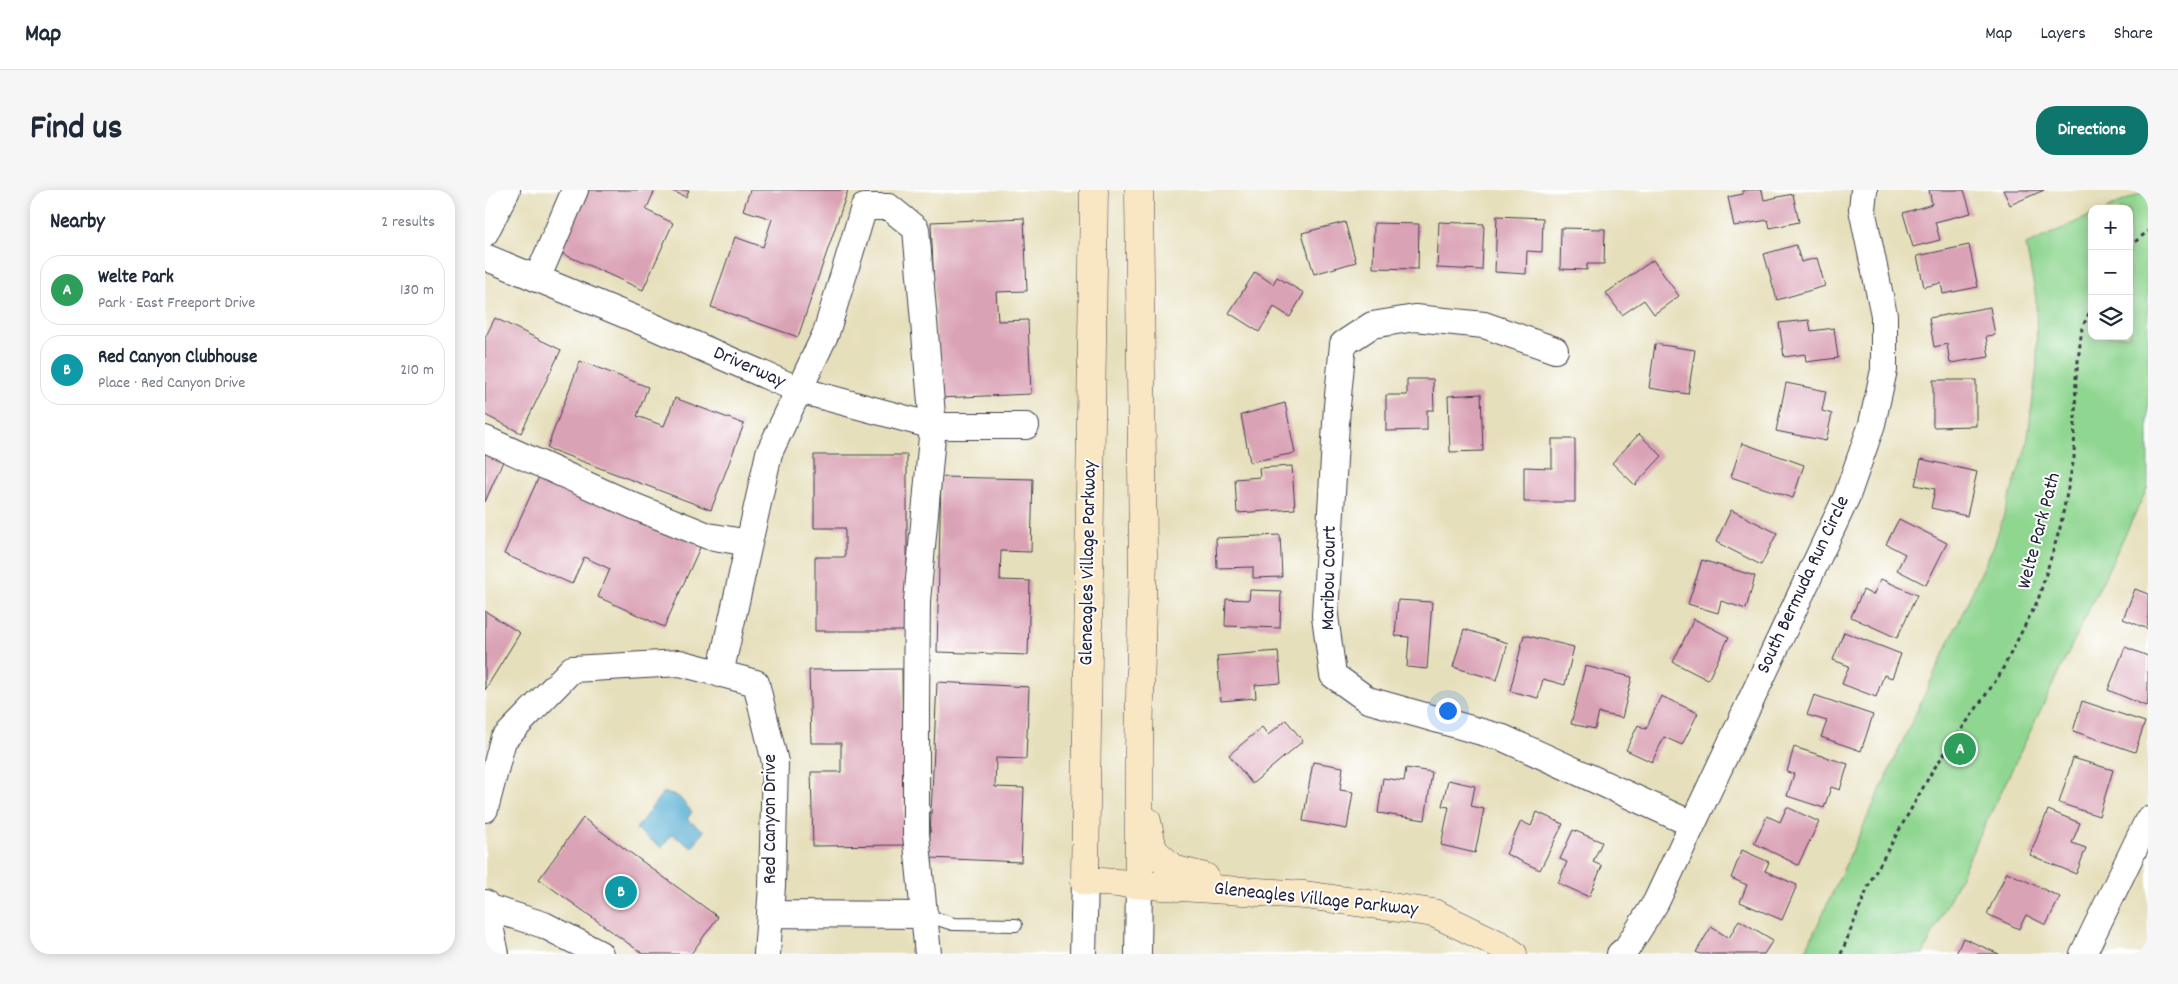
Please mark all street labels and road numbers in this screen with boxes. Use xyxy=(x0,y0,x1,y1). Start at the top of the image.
street label: Driverway xyxy=(708,340,790,397)
street label: Gleneagles Village Parkway xyxy=(1073,459,1105,666)
street label: Welte Park Path xyxy=(2011,470,2069,592)
street label: South Bermuda Run Circle xyxy=(1750,491,1858,679)
street label: Maribou Court xyxy=(1315,525,1345,631)
street label: Red Canyon Drive xyxy=(757,754,785,884)
street label: Gleneagles Village Parkway xyxy=(1213,875,1420,925)

